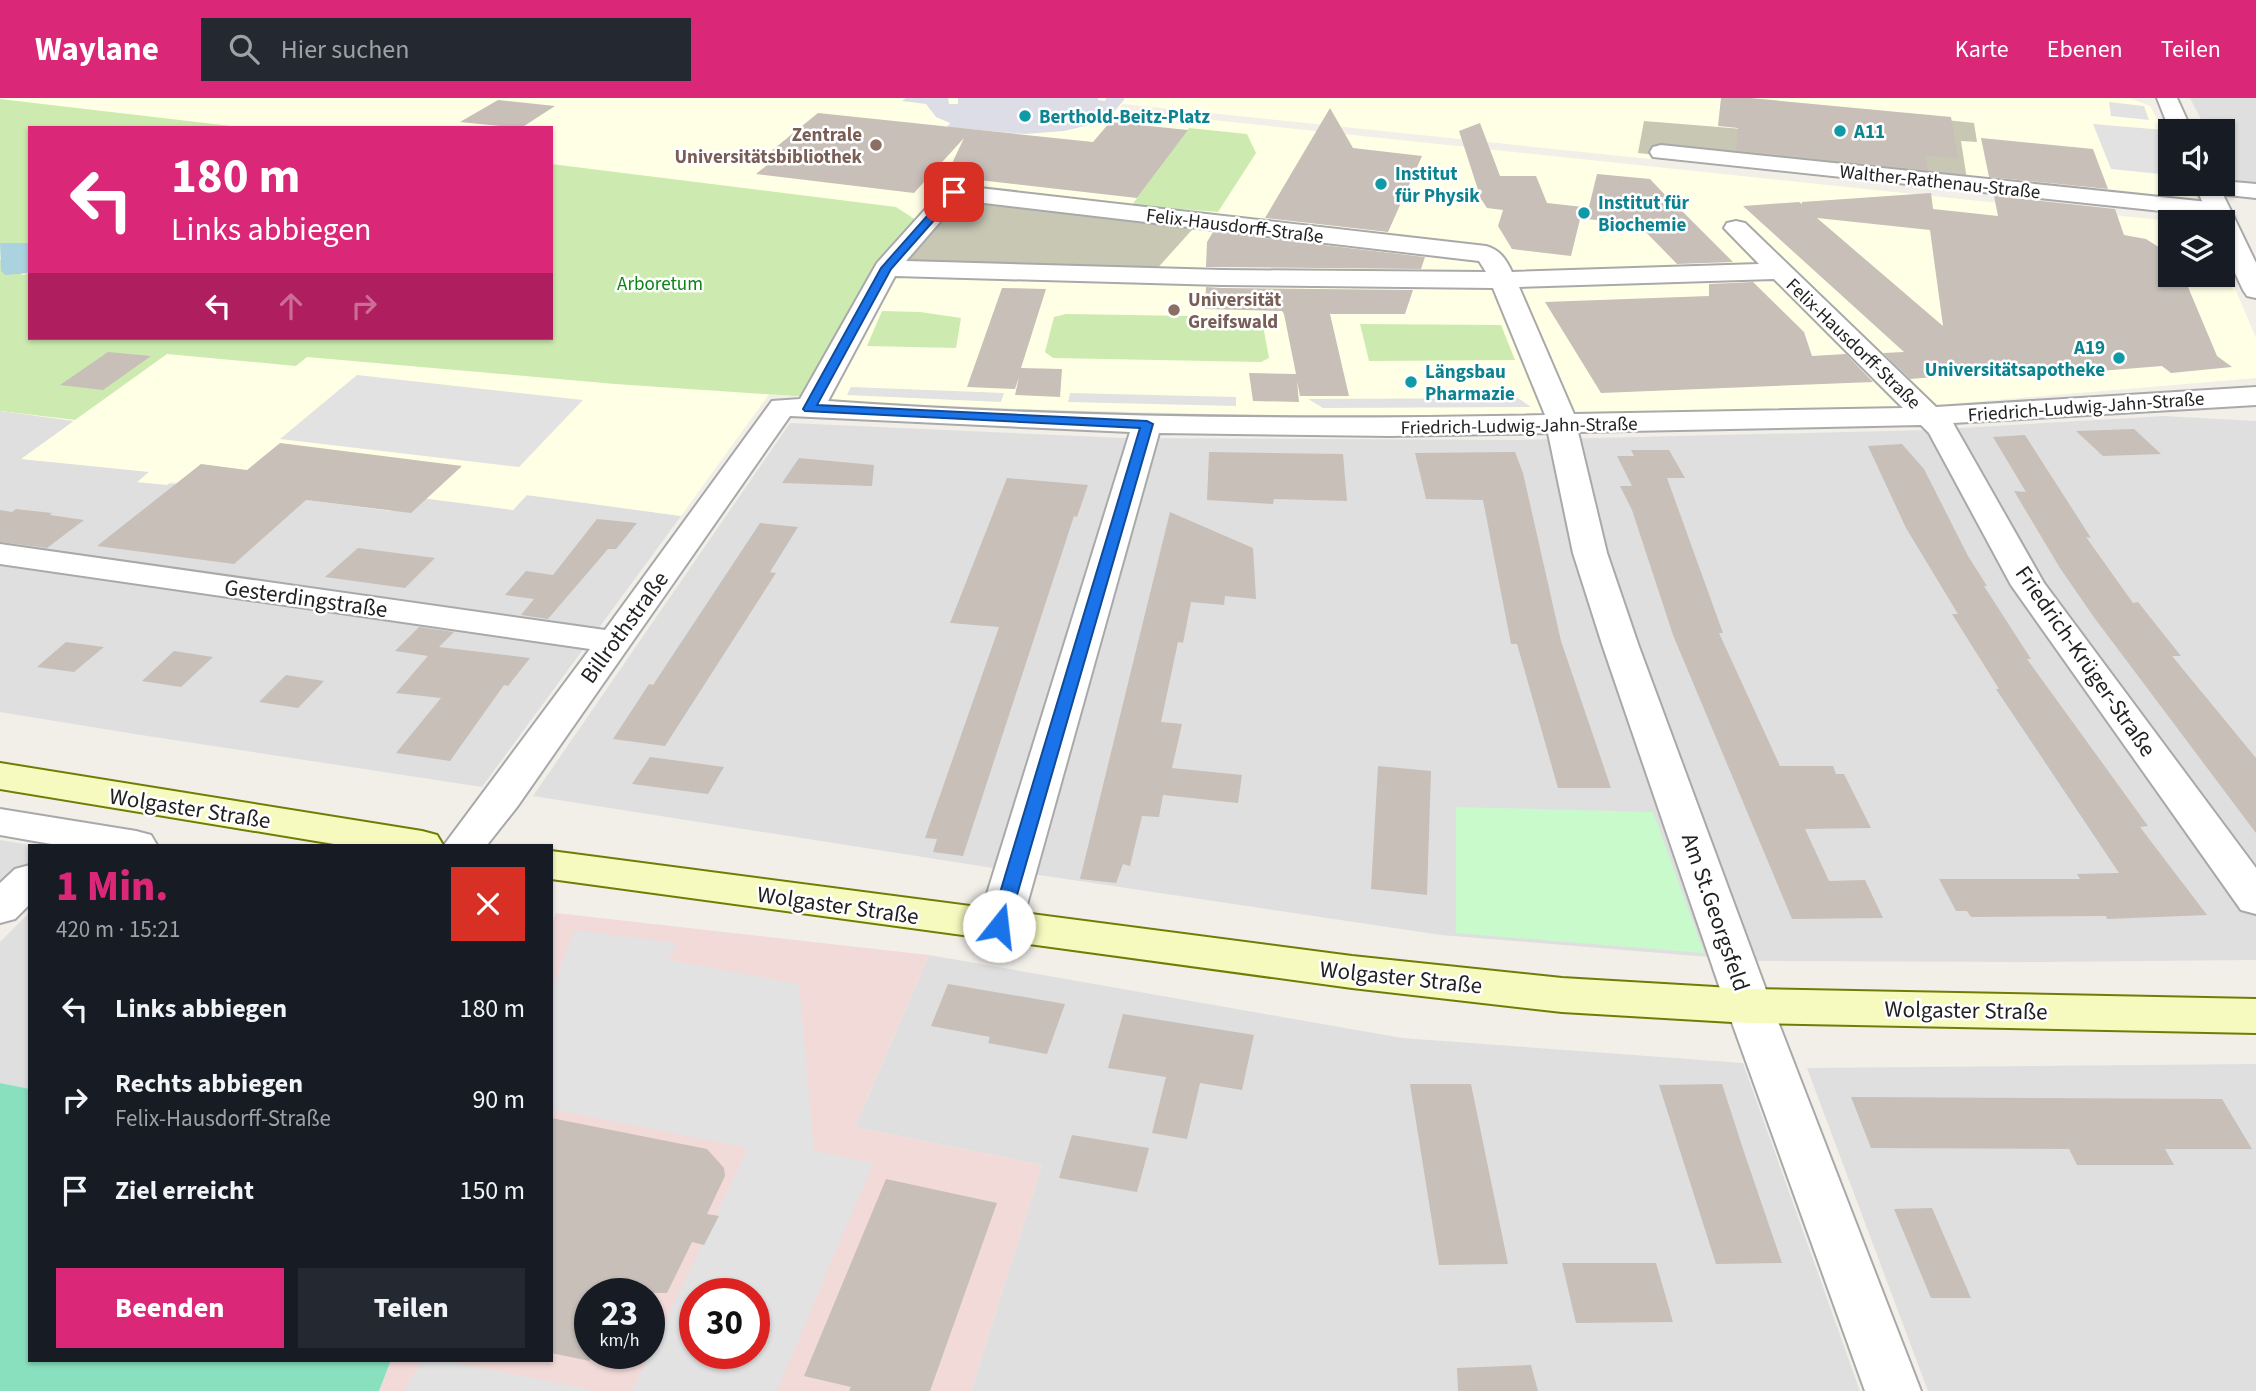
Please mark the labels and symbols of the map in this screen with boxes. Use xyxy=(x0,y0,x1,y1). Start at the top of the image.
place label: Berthold-Beitz-Platz xyxy=(1039,104,1210,131)
marker: Berthold-Beitz-Platz xyxy=(1017,108,1033,124)
place label: A11 xyxy=(1853,119,1885,146)
place label: Zentrale Universitätsbibliothek xyxy=(674,122,863,171)
marker: A11 xyxy=(1832,123,1848,139)
marker: Zentrale Universitätsbibliothek xyxy=(868,137,884,153)
street label: Walther-Rathenau-Straße xyxy=(1838,159,2042,206)
place label: Institut für Physik xyxy=(1395,161,1480,210)
pin xyxy=(924,162,984,222)
marker: Institut für Physik xyxy=(1373,176,1389,192)
place label: Institut für Biochemie xyxy=(1598,190,1690,239)
street label: Felix-Hausdorff-Straße xyxy=(1145,202,1325,251)
marker: Institut für Biochemie xyxy=(1576,205,1592,221)
park label: Arboretum xyxy=(617,271,703,298)
street label: Felix-Hausdorff-Straße xyxy=(1779,272,1926,416)
place label: Universität Greifswald xyxy=(1188,287,1281,336)
marker: Universität Greifswald xyxy=(1166,302,1182,318)
place label: A19 Universitätsapotheke xyxy=(1925,335,2105,384)
marker: A19 Universitätsapotheke xyxy=(2111,350,2127,366)
place label: Längsbau Pharmazie xyxy=(1425,359,1515,408)
marker: Längsbau Pharmazie xyxy=(1403,374,1419,390)
street label: Friedrich-Ludwig-Jahn-Straße xyxy=(1967,386,2205,429)
street label: Friedrich-Ludwig-Jahn-Straße xyxy=(1400,411,1638,442)
street label: Friedrich-Krüger-Straße xyxy=(2007,559,2164,763)
street label: Billrothstraße xyxy=(572,564,676,690)
street label: Gesterdingstraße xyxy=(222,571,390,626)
street label: Wolgaster Straße xyxy=(107,779,273,838)
street label: Am St.Georgsfeld xyxy=(1673,829,1758,996)
street label: Wolgaster Straße xyxy=(755,878,921,933)
position arrow xyxy=(962,889,1036,963)
street label: Wolgaster Straße xyxy=(1318,953,1484,1002)
street label: Wolgaster Straße xyxy=(1884,993,2048,1028)
speed limit sign: 30 xyxy=(679,1278,770,1369)

